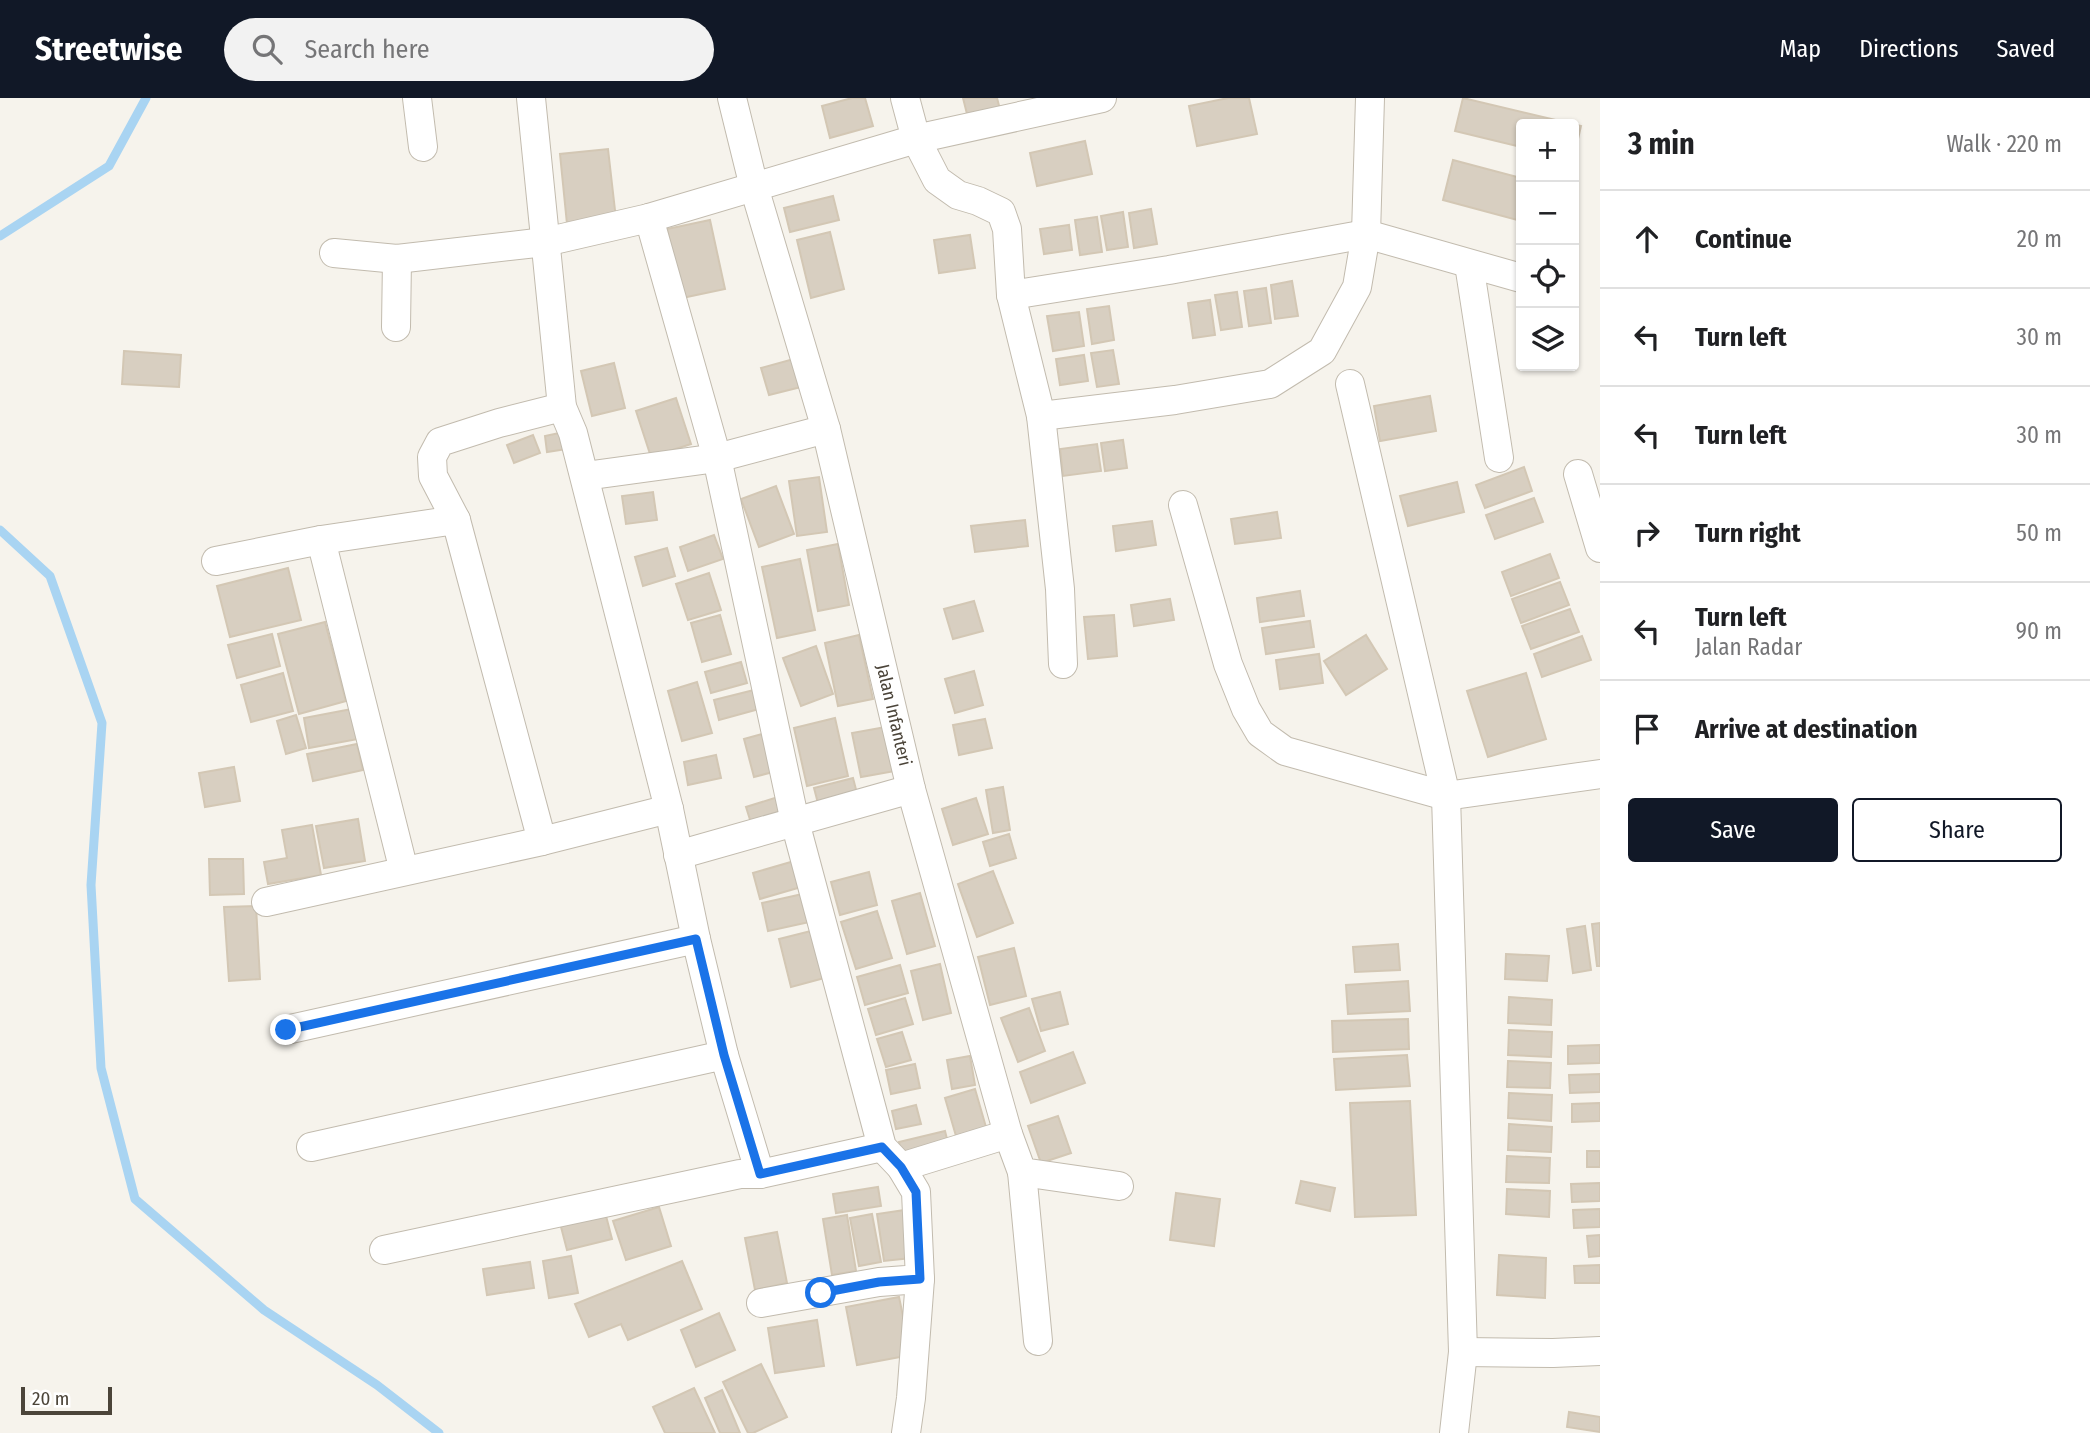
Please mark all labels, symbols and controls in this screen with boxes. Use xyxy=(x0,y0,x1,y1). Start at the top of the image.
search box xyxy=(224,18,714,81)
text: Streetwise xyxy=(35,29,182,69)
icon: search xyxy=(248,30,286,68)
text: Search here xyxy=(304,34,430,65)
text: Map xyxy=(1780,35,1821,63)
text: Directions xyxy=(1859,35,1958,63)
text: Saved xyxy=(1996,35,2055,63)
map controls xyxy=(1516,119,1579,371)
button: + xyxy=(1516,119,1579,182)
text: 3 min xyxy=(1628,126,1695,162)
text: Walk · 220 m xyxy=(1947,130,2062,158)
button: − xyxy=(1516,182,1579,245)
icon: ahead xyxy=(1628,220,1666,258)
text: Continue xyxy=(1695,224,1792,255)
text: 20 m xyxy=(2017,225,2062,253)
button: locate xyxy=(1516,245,1579,308)
button: layers xyxy=(1516,308,1579,371)
icon: left xyxy=(1628,318,1666,356)
text: Turn left xyxy=(1695,322,1787,353)
text: 30 m xyxy=(2017,323,2062,351)
icon: left xyxy=(1628,416,1666,454)
text: Turn left xyxy=(1695,420,1787,451)
text: 30 m xyxy=(2017,421,2062,449)
icon: right xyxy=(1628,514,1666,552)
text: Turn right xyxy=(1695,518,1801,549)
text: 50 m xyxy=(2016,519,2062,547)
text: Turn left xyxy=(1695,602,1787,633)
icon: left xyxy=(1628,612,1666,650)
text: 90 m xyxy=(2016,617,2062,645)
text: Jalan Radar xyxy=(1695,633,1802,661)
street label: Jalan Infanteri xyxy=(872,662,916,768)
icon: arrive xyxy=(1628,710,1666,748)
text: Arrive at destination xyxy=(1695,714,1918,745)
button: Save xyxy=(1628,798,1838,862)
button: Share xyxy=(1852,798,2062,862)
route end xyxy=(270,1014,301,1045)
route start xyxy=(805,1277,836,1308)
scale bar xyxy=(21,1384,112,1416)
text: 20 m xyxy=(32,1387,69,1410)

